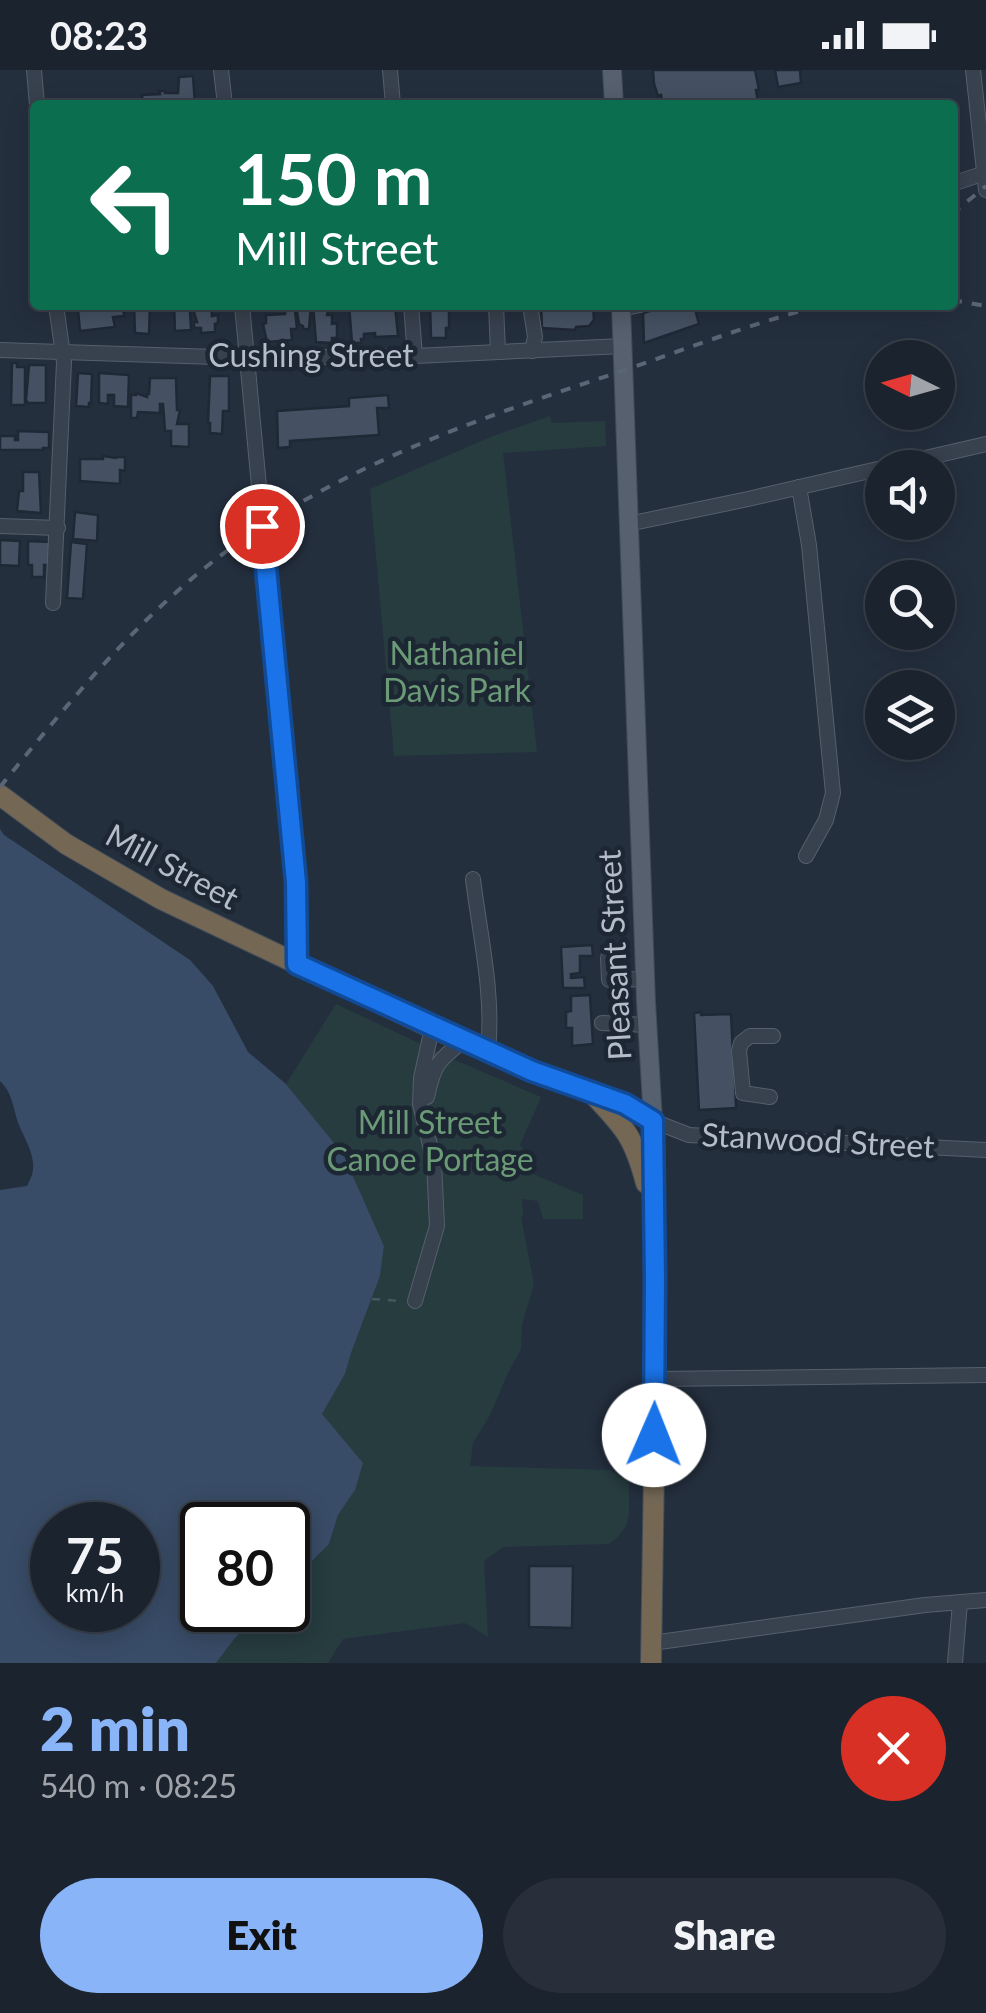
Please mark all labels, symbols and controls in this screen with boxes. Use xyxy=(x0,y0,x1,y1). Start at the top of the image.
text: 08:23 xyxy=(50,12,148,58)
text: 150 m xyxy=(235,136,432,220)
icon: left xyxy=(70,140,200,270)
text: Mill Street xyxy=(235,221,439,275)
street label: Cushing Street xyxy=(208,335,414,374)
north arrow xyxy=(865,340,955,430)
map controls xyxy=(865,340,955,760)
button: sound xyxy=(865,450,955,540)
pin xyxy=(220,484,305,569)
icon: arrive xyxy=(235,499,290,554)
button: search xyxy=(865,560,955,650)
park label: Nathaniel Davis Park xyxy=(383,633,532,709)
button: layers xyxy=(865,670,955,760)
street label: Mill Street xyxy=(100,814,246,917)
street label: Pleasant Street xyxy=(588,848,638,1061)
park label: Mill Street Canoe Portage xyxy=(326,1102,534,1178)
street label: Stanwood Street xyxy=(701,1114,936,1165)
position arrow xyxy=(602,1383,706,1487)
speed limit sign: 80 xyxy=(180,1502,310,1632)
text: 75 xyxy=(66,1525,124,1585)
text: km/h xyxy=(66,1577,124,1607)
text: 2 min xyxy=(40,1692,190,1764)
button: close xyxy=(841,1696,946,1801)
text: 540 m · 08:25 xyxy=(40,1766,237,1805)
button: Exit xyxy=(40,1878,483,1993)
button: Share xyxy=(503,1878,946,1993)

